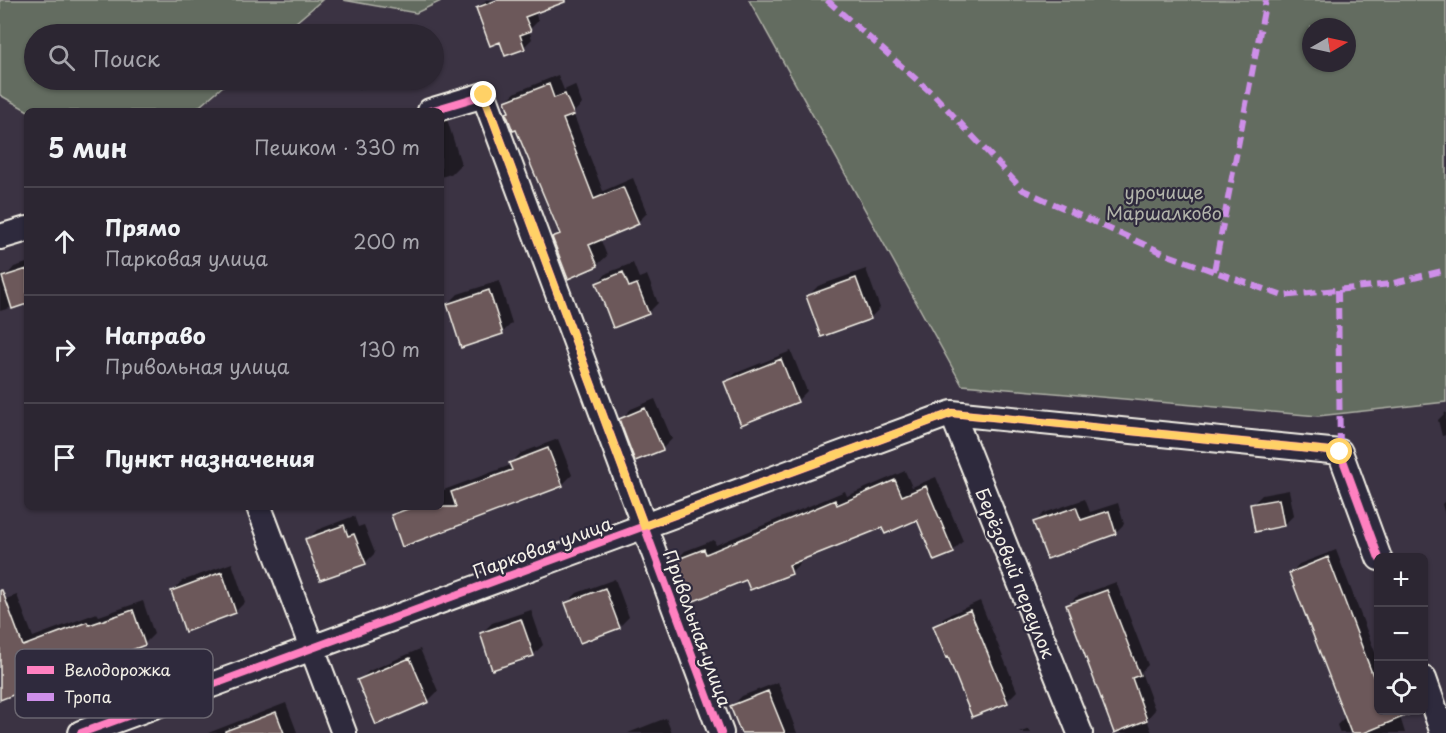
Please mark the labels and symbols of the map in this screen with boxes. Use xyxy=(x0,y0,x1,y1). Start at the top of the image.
north arrow xyxy=(1302,18,1356,72)
route end xyxy=(470,81,496,107)
park label: урочище Маршалково xyxy=(1106,178,1222,226)
route start xyxy=(1326,438,1352,464)
street label: Берёзовый переулок xyxy=(969,484,1063,663)
street label: Парковая улица xyxy=(469,509,616,585)
street label: Привольная улица xyxy=(657,545,739,711)
legend xyxy=(15,649,213,718)
text: Велодорожка xyxy=(64,657,171,681)
text: Тропа xyxy=(64,684,112,708)

